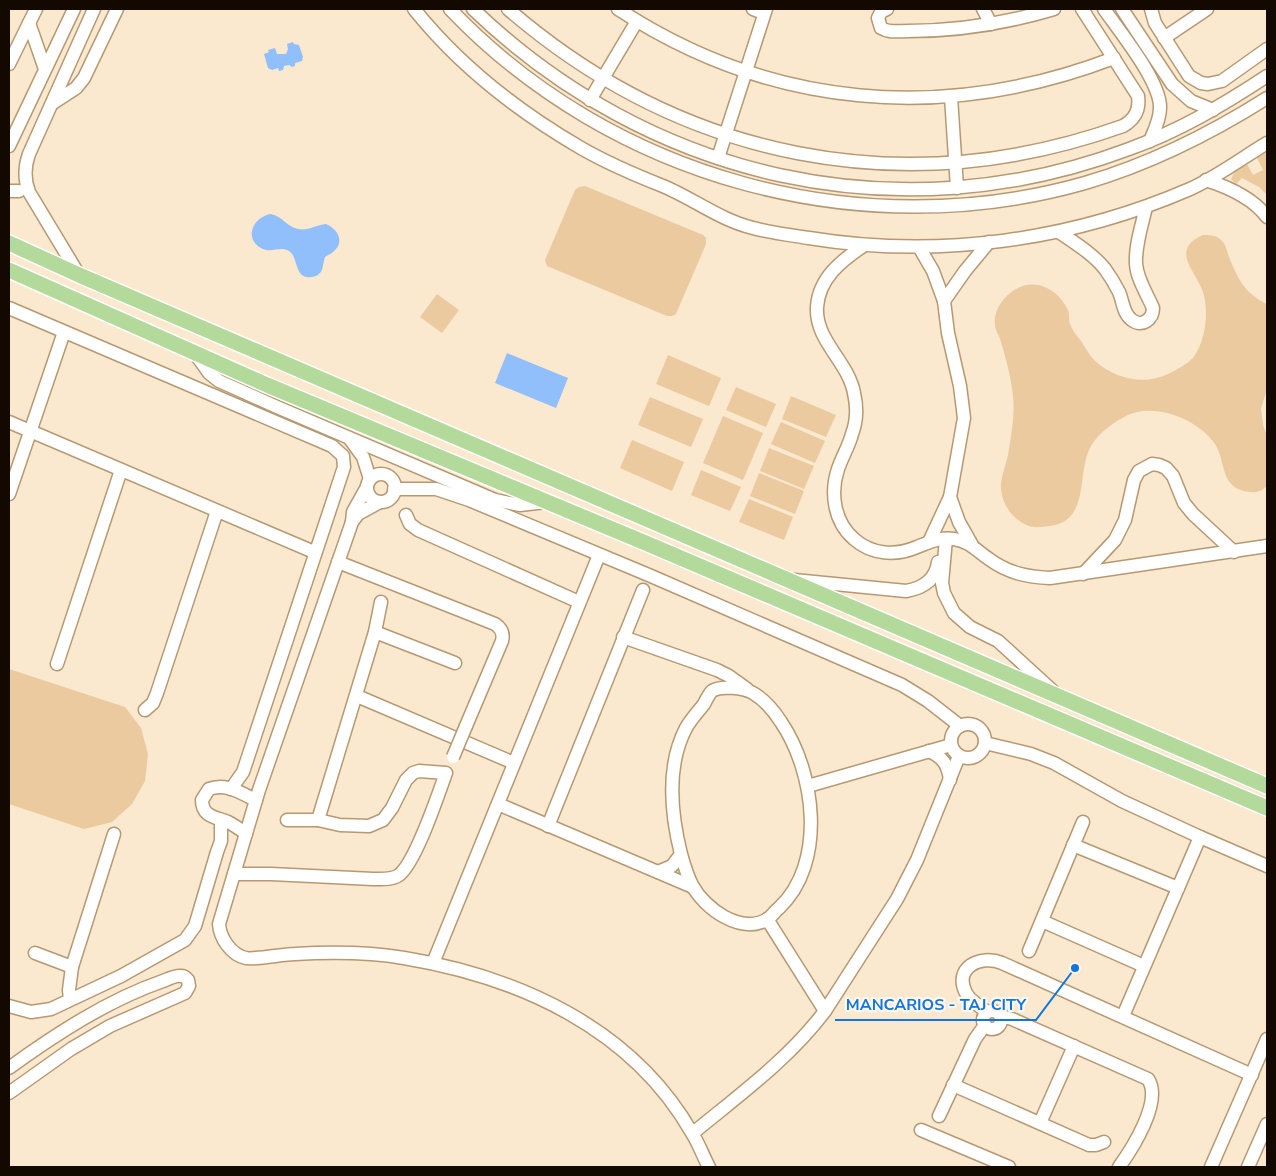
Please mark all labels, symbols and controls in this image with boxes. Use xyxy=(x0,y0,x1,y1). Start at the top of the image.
callout: MANCARIOS - TAJ CITY xyxy=(835,989,1036,1020)
text: MANCARIOS - TAJ CITY xyxy=(846,994,1027,1016)

